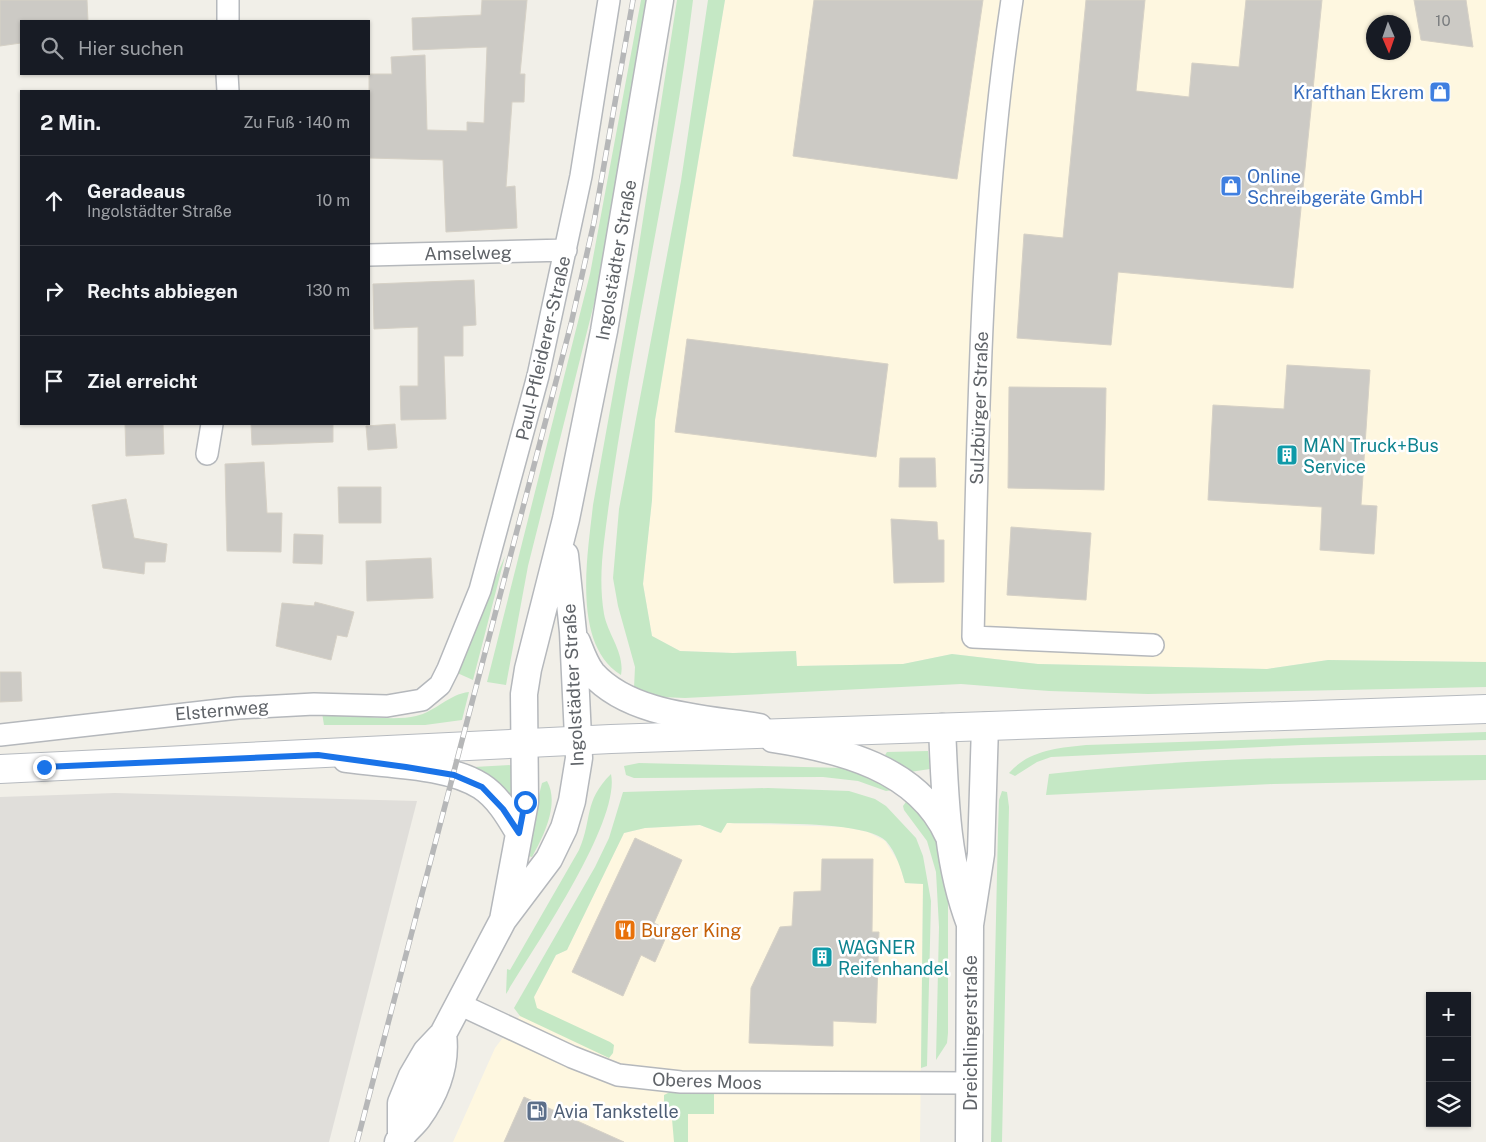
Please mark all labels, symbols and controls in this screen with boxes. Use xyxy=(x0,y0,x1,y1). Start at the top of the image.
house number: 10 xyxy=(1435,12,1451,29)
north arrow xyxy=(1366,15,1411,60)
search box xyxy=(20,20,370,75)
icon: search xyxy=(38,34,66,62)
text: Hier suchen xyxy=(78,37,184,59)
shop icon: Krafthan Ekrem xyxy=(1428,80,1452,104)
place label: Krafthan Ekrem xyxy=(1293,82,1424,103)
text: 2 Min. xyxy=(40,110,101,135)
text: Zu Fuß · 140 m xyxy=(243,113,350,132)
place label: Online Schreibgeräte GmbH xyxy=(1247,166,1423,208)
shop icon: Online Schreibgeräte GmbH xyxy=(1219,174,1243,198)
street label: Ingolstädter Straße xyxy=(592,178,640,342)
text: Geradeaus xyxy=(87,180,185,202)
icon: ahead xyxy=(40,187,68,215)
text: 10 m xyxy=(316,191,350,210)
text: Ingolstädter Straße xyxy=(87,202,232,221)
street label: Amselweg xyxy=(424,242,512,264)
street label: Paul-Pfleiderer-Straße xyxy=(512,254,574,442)
icon: right xyxy=(40,277,68,305)
text: Rechts abbiegen xyxy=(87,280,238,302)
text: 130 m xyxy=(306,281,350,300)
street label: Sulzbürger Straße xyxy=(966,331,992,485)
icon: arrive xyxy=(40,367,68,395)
text: Ziel erreicht xyxy=(87,370,198,392)
place label: MAN Truck+Bus Service xyxy=(1303,435,1439,477)
building icon: MAN Truck+Bus Service xyxy=(1275,443,1299,467)
street label: Ingolstädter Straße xyxy=(558,603,588,767)
street label: Elsternweg xyxy=(174,695,270,725)
route end xyxy=(33,756,56,779)
route start xyxy=(514,791,537,814)
restaurant icon: Burger King xyxy=(613,918,637,942)
place label: Burger King xyxy=(641,920,741,941)
place label: WAGNER Reifenhandel xyxy=(838,937,949,979)
building icon: WAGNER Reifenhandel xyxy=(810,945,834,969)
street label: Dreichlingerstraße xyxy=(960,955,981,1111)
map controls xyxy=(1426,992,1471,1127)
button: + xyxy=(1426,992,1471,1037)
button: − xyxy=(1426,1037,1471,1082)
street label: Oberes Moos xyxy=(652,1069,762,1093)
button: layers xyxy=(1426,1082,1471,1127)
fuel station icon: Avia Tankstelle xyxy=(525,1099,549,1123)
place label: Avia Tankstelle xyxy=(553,1101,679,1122)

